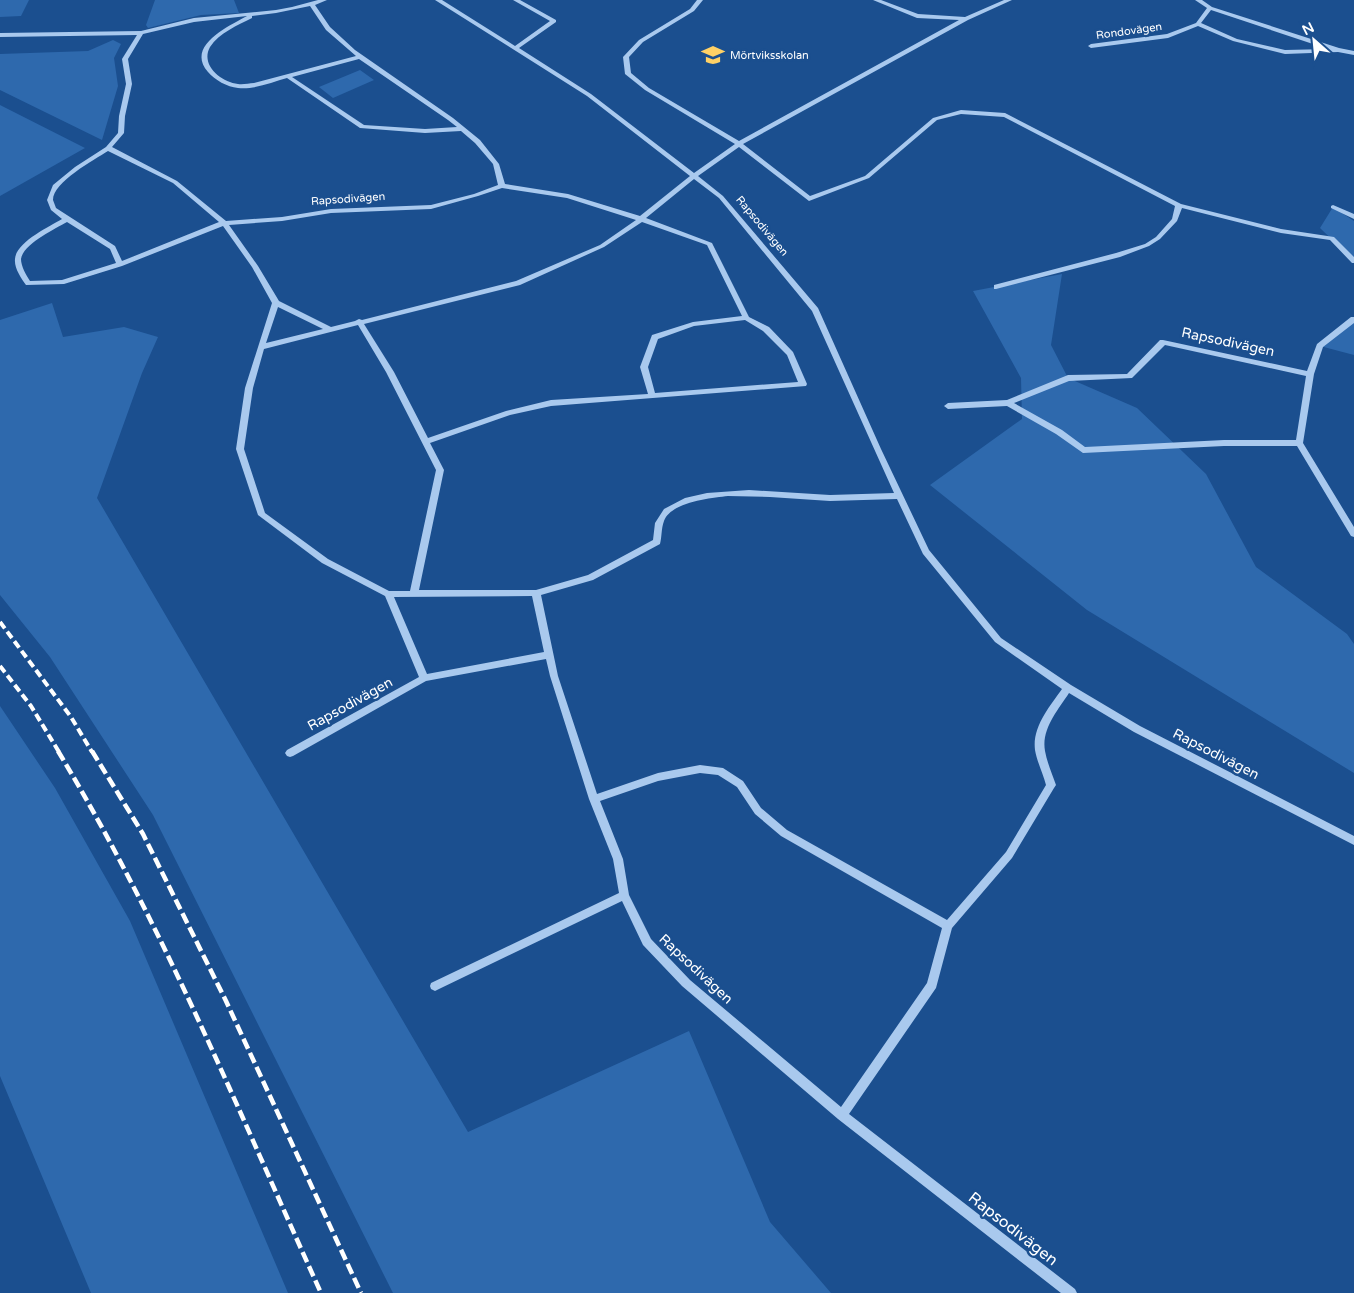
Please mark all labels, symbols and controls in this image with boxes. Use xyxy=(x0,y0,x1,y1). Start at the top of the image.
north arrow xyxy=(1289,15,1339,65)
text: N xyxy=(1299,19,1317,39)
street label: Rondovägen xyxy=(1095,20,1163,42)
school or university icon: Mörtviksskolan xyxy=(700,42,726,68)
place label: Mörtviksskolan xyxy=(730,49,809,62)
street label: Rapsodivägen xyxy=(310,190,386,208)
street label: Rapsodivägen xyxy=(733,193,791,259)
street label: Rapsodivägen xyxy=(1180,324,1276,360)
street label: Rapsodivägen xyxy=(304,674,396,734)
street label: Rapsodivägen xyxy=(1170,725,1262,783)
street label: Rapsodivägen xyxy=(656,930,736,1008)
street label: Rapsodivägen xyxy=(964,1188,1062,1270)

